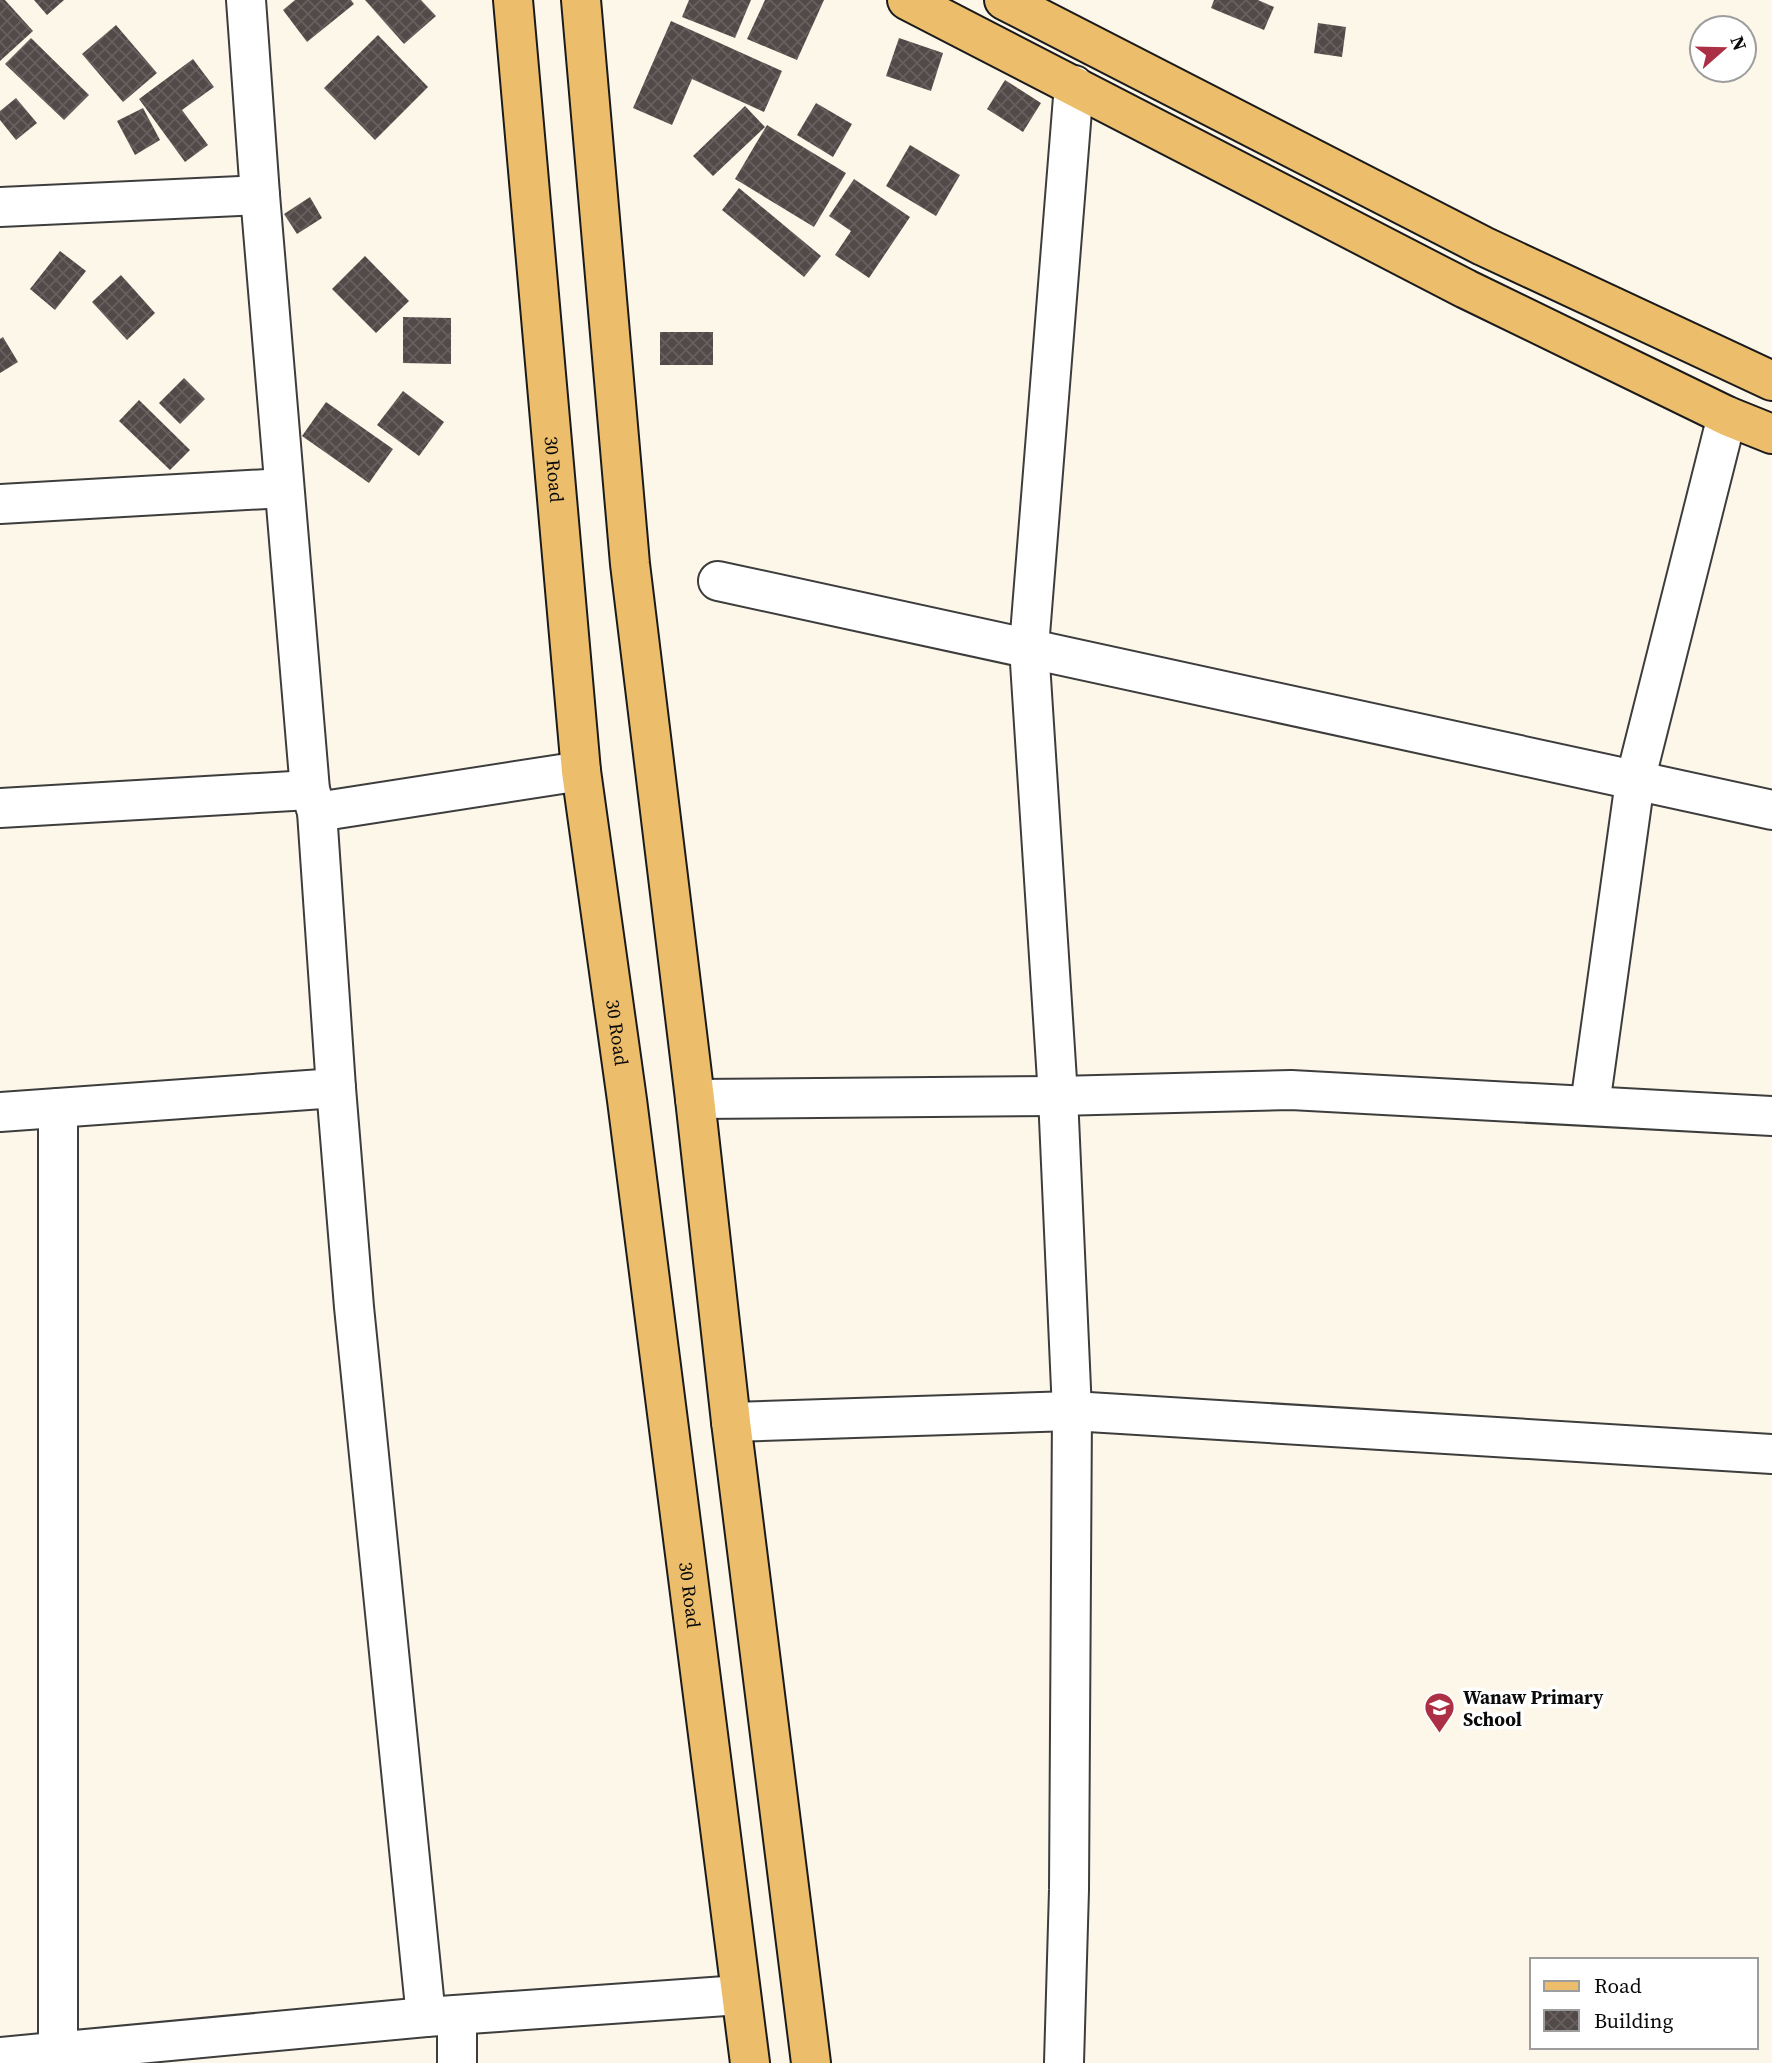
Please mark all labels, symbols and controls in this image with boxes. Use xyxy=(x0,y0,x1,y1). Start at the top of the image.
north arrow xyxy=(1688,14,1758,84)
text: N xyxy=(1724,32,1754,54)
street label: 30 Road xyxy=(539,435,570,504)
street label: 30 Road xyxy=(600,998,635,1067)
street label: 30 Road xyxy=(673,1560,707,1630)
place label: Wanaw Primary School xyxy=(1463,1684,1604,1732)
school or university icon: Wanaw Primary School xyxy=(1423,1691,1457,1735)
legend xyxy=(1530,1958,1758,2049)
text: Road xyxy=(1594,1971,1642,2000)
text: Building xyxy=(1594,2006,1673,2035)

